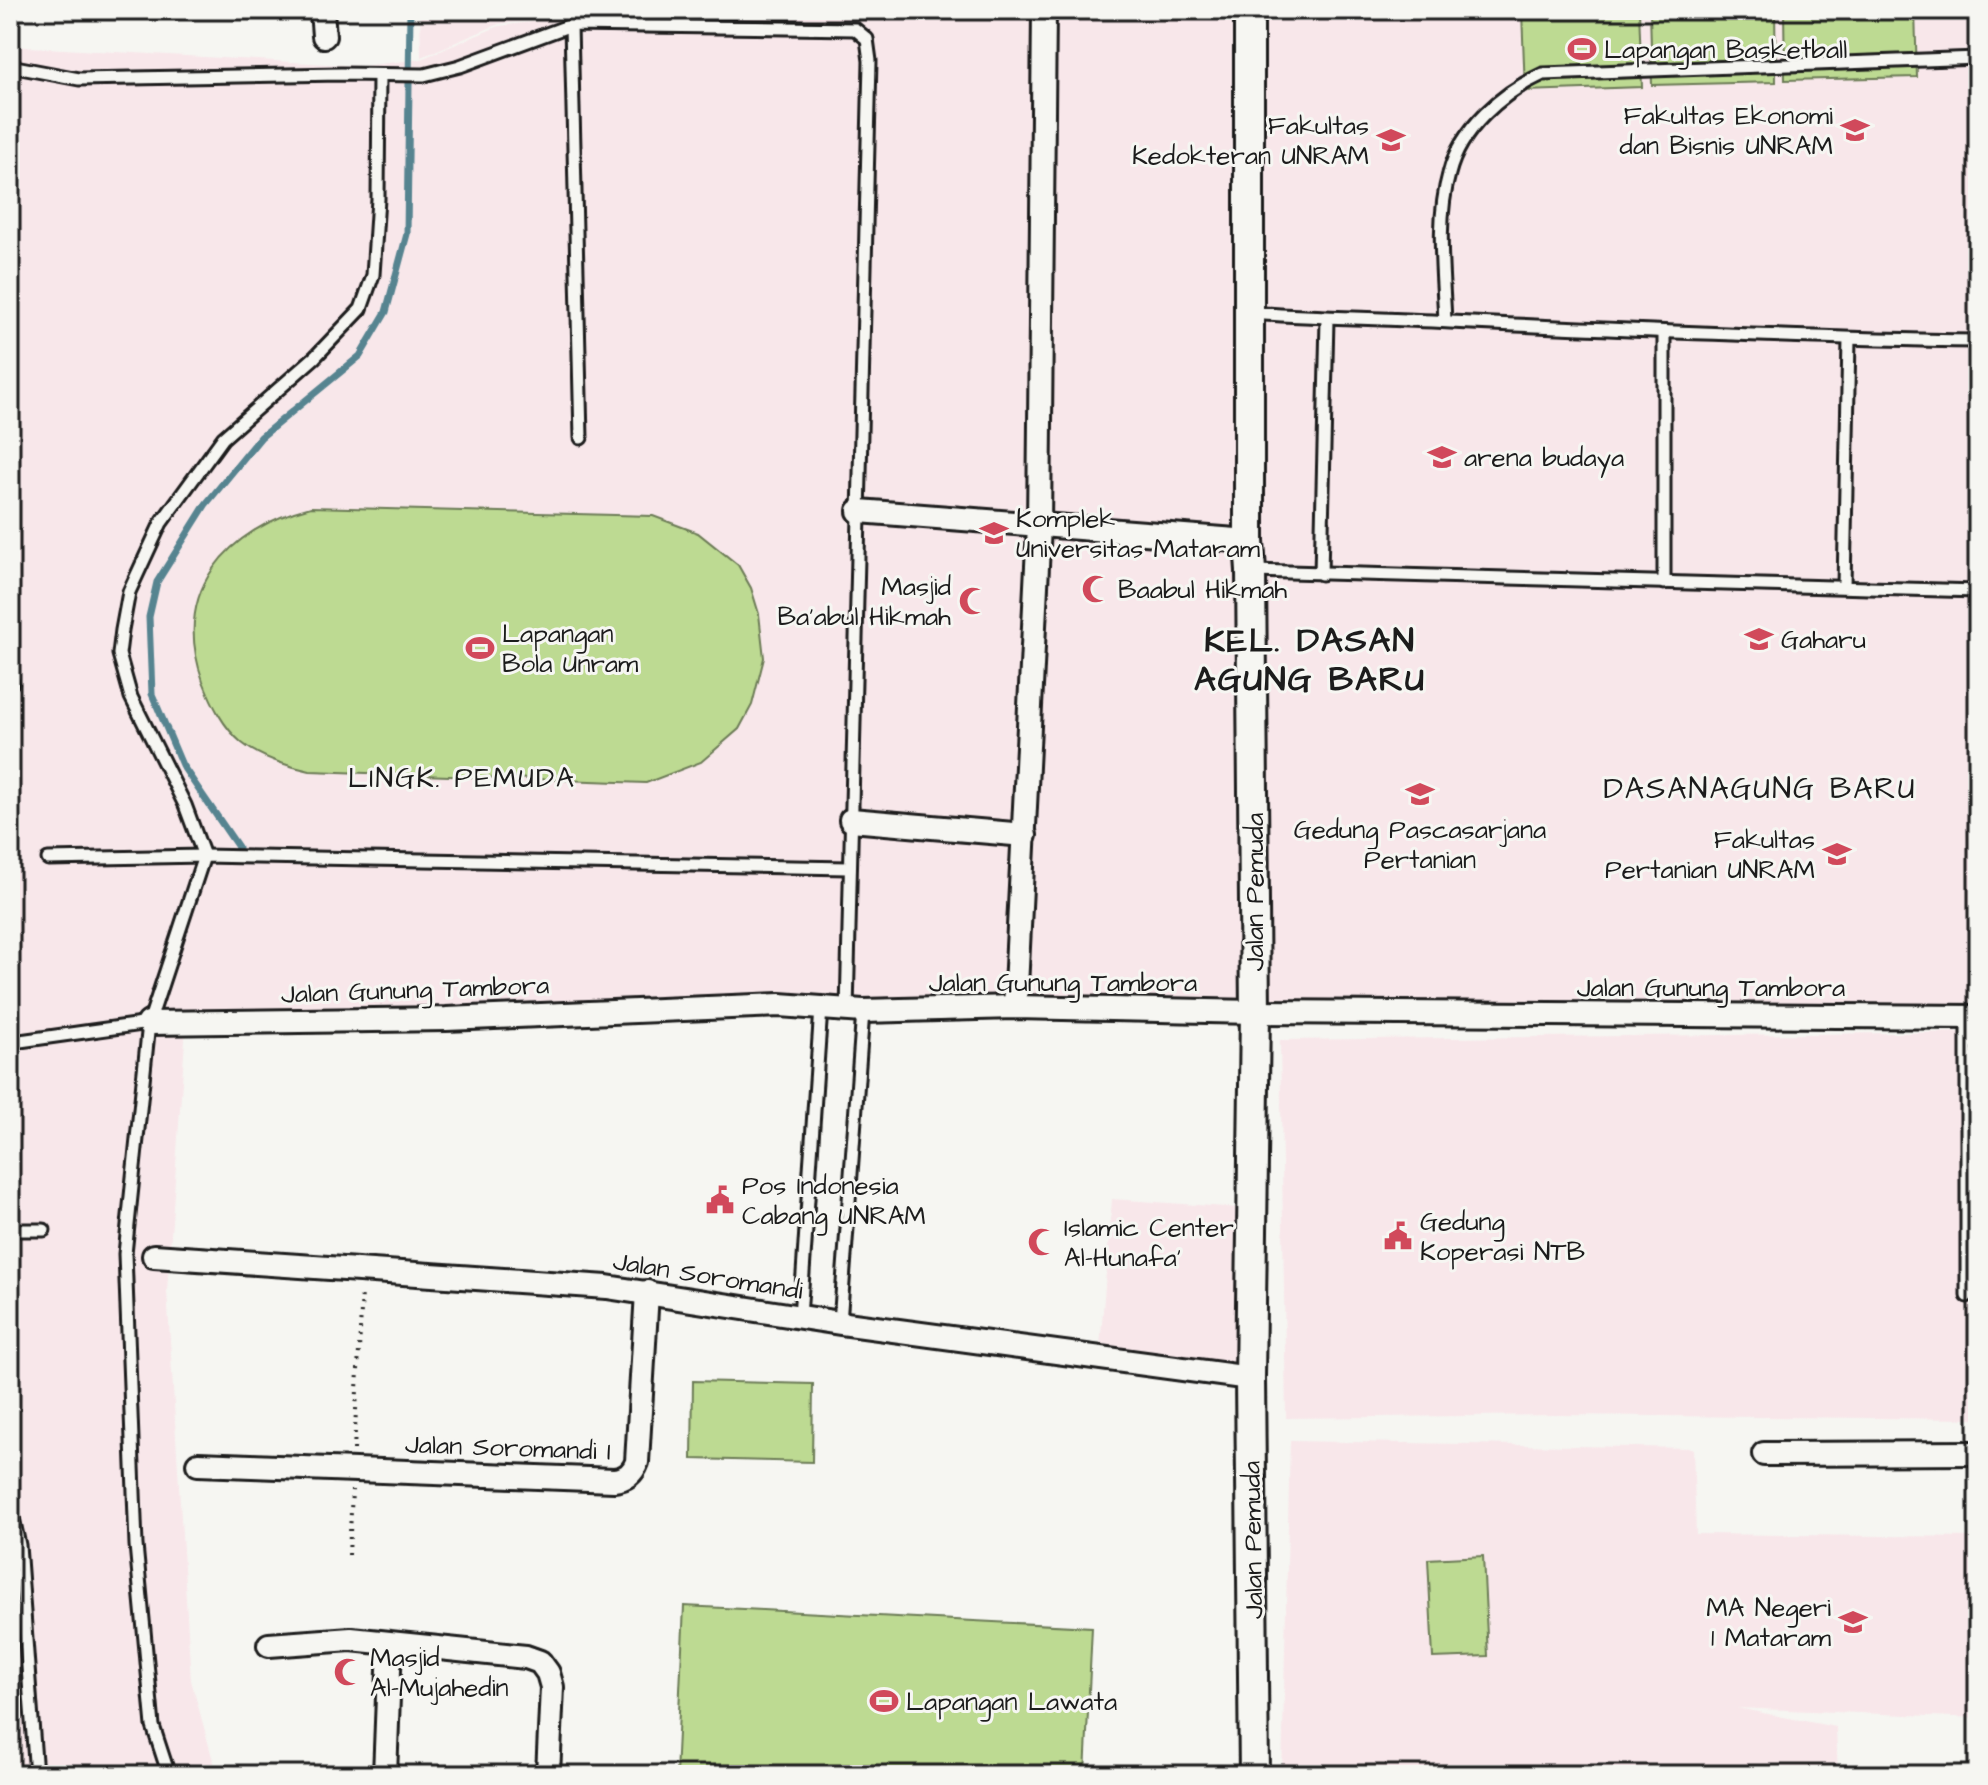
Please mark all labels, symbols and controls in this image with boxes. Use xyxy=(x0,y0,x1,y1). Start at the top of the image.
place label: Lapangan Basketball xyxy=(1604,32,1847,70)
sports icon: Lapangan Basketball xyxy=(1567,34,1597,64)
place label: Fakultas Ekonomi dan Bisnis UNRAM xyxy=(1620,98,1833,164)
place label: Fakultas Kedokteran UNRAM xyxy=(1132,108,1369,174)
school or university icon: Fakultas Ekonomi dan Bisnis UNRAM xyxy=(1840,115,1870,145)
school or university icon: Fakultas Kedokteran UNRAM xyxy=(1376,125,1406,155)
place label: arena budaya xyxy=(1464,440,1624,478)
school or university icon: arena budaya xyxy=(1427,442,1457,472)
place label: Komplek Universitas Mataram xyxy=(1016,501,1261,567)
school or university icon: Komplek Universitas Mataram xyxy=(979,518,1009,548)
place label: Masjid Ba'abul Hikmah xyxy=(778,569,951,635)
place label: Baabul Hikmah xyxy=(1118,572,1287,608)
mosque icon: Baabul Hikmah xyxy=(1081,574,1111,604)
mosque icon: Masjid Ba'abul Hikmah xyxy=(958,586,988,616)
place label: Lapangan Bola Unram xyxy=(502,616,639,682)
district label: KEL. DASAN AGUNG BARU xyxy=(1194,617,1426,704)
place label: Gaharu xyxy=(1781,622,1866,658)
school or university icon: Gaharu xyxy=(1744,624,1774,654)
sports icon: Lapangan Bola Unram xyxy=(465,633,495,663)
district label: LINGK. PEMUDA xyxy=(348,759,576,798)
district label: DASANAGUNG BARU xyxy=(1603,768,1917,810)
school or university icon: Gedung Pascasarjana Pertanian xyxy=(1405,779,1435,809)
place label: Gedung Pascasarjana Pertanian xyxy=(1294,812,1546,878)
street label: Jalan Pemuda xyxy=(1237,813,1273,971)
place label: Fakultas Pertanian UNRAM xyxy=(1605,822,1815,888)
school or university icon: Fakultas Pertanian UNRAM xyxy=(1822,839,1852,869)
street label: Jalan Gunung Tambora xyxy=(929,965,1197,1003)
street label: Jalan Gunung Tambora xyxy=(280,967,550,1015)
street label: Jalan Gunung Tambora xyxy=(1577,970,1845,1008)
place label: Pos Indonesia Cabang UNRAM xyxy=(742,1168,926,1236)
public building icon: Pos Indonesia Cabang UNRAM xyxy=(705,1185,735,1215)
place label: Gedung Koperasi NTB xyxy=(1420,1204,1585,1270)
place label: Islamic Center Al-Hunafa' xyxy=(1064,1210,1234,1276)
public building icon: Gedung Koperasi NTB xyxy=(1383,1221,1413,1251)
mosque icon: Islamic Center Al-Hunafa' xyxy=(1027,1227,1057,1257)
street label: Jalan Soromandi xyxy=(610,1243,805,1309)
street label: Jalan Soromandi I xyxy=(404,1426,612,1470)
street label: Jalan Pemuda xyxy=(1234,1460,1272,1619)
place label: MA Negeri 1 Mataram xyxy=(1706,1590,1832,1656)
school or university icon: MA Negeri 1 Mataram xyxy=(1838,1607,1868,1637)
place label: Masjid Al-Mujahedin xyxy=(370,1640,509,1706)
mosque icon: Masjid Al-Mujahedin xyxy=(333,1657,363,1687)
place label: Lapangan Lawata xyxy=(906,1684,1117,1722)
sports icon: Lapangan Lawata xyxy=(869,1686,899,1716)

